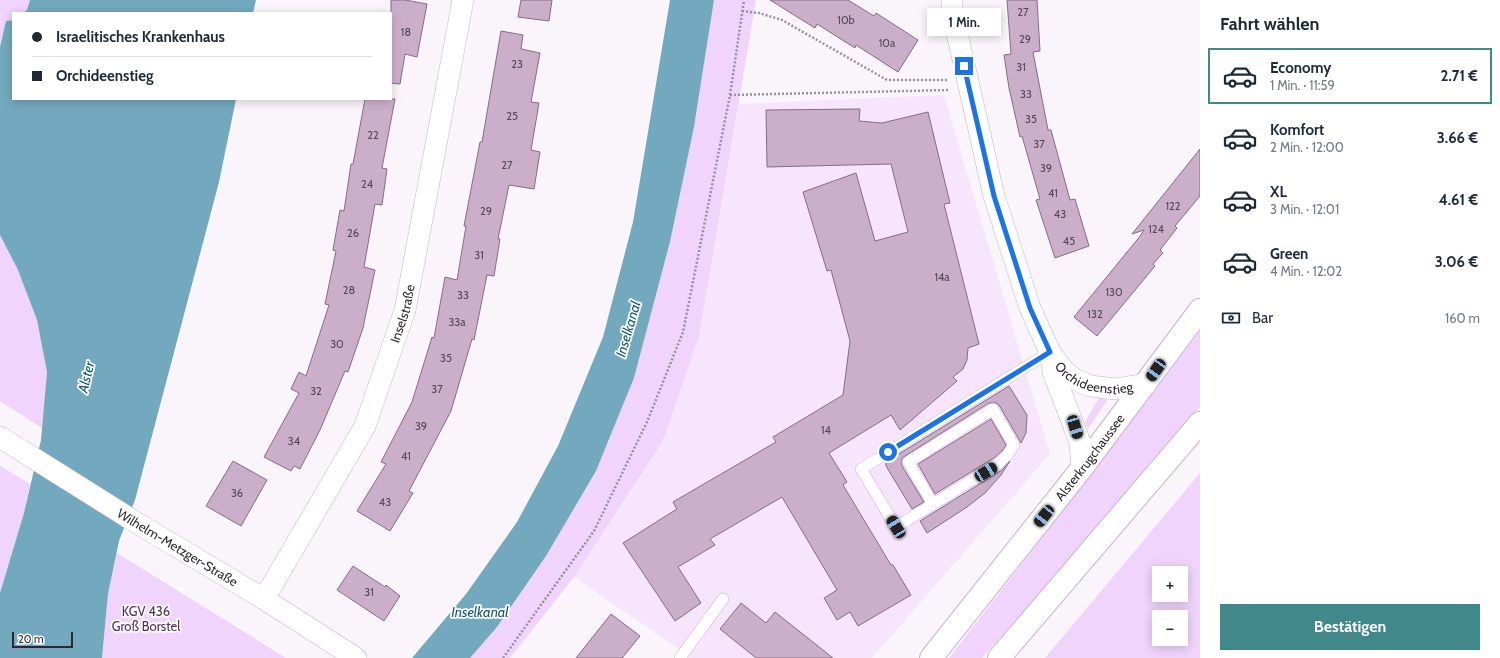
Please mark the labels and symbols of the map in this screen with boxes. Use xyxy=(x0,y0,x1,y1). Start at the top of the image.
house number: 27 xyxy=(1017,5,1029,19)
callout: 1 Min. xyxy=(927,8,1001,36)
house number: 10b xyxy=(837,13,855,27)
house number: 18 xyxy=(401,25,411,39)
house number: 29 xyxy=(1019,32,1031,46)
house number: 10a xyxy=(879,36,896,50)
house number: 23 xyxy=(511,57,523,71)
route end xyxy=(955,57,973,75)
house number: 31 xyxy=(1016,60,1026,74)
house number: 33 xyxy=(1020,87,1032,101)
house number: 25 xyxy=(506,109,518,123)
house number: 35 xyxy=(1025,112,1037,126)
house number: 22 xyxy=(367,128,379,142)
house number: 37 xyxy=(1033,137,1045,151)
house number: 27 xyxy=(501,158,513,172)
house number: 39 xyxy=(1040,161,1052,175)
house number: 24 xyxy=(361,177,374,191)
house number: 41 xyxy=(1048,186,1058,200)
house number: 122 xyxy=(1165,199,1181,213)
house number: 29 xyxy=(480,204,492,218)
house number: 43 xyxy=(1054,207,1066,221)
house number: 124 xyxy=(1148,222,1164,236)
house number: 26 xyxy=(347,226,359,240)
house number: 45 xyxy=(1063,234,1075,248)
house number: 31 xyxy=(474,248,484,262)
house number: 14a xyxy=(934,270,950,284)
house number: 28 xyxy=(343,283,355,297)
street label: Inselstraße xyxy=(386,283,418,345)
house number: 130 xyxy=(1105,285,1123,299)
house number: 33 xyxy=(457,288,469,302)
water label: Inselkanal xyxy=(611,298,645,359)
house number: 132 xyxy=(1087,307,1103,321)
house number: 33a xyxy=(448,315,466,329)
house number: 30 xyxy=(330,337,344,351)
house number: 35 xyxy=(440,351,452,365)
car xyxy=(1144,357,1168,383)
street label: Orchideenstieg xyxy=(1052,358,1134,397)
water label: Alster xyxy=(73,359,98,395)
house number: 37 xyxy=(431,382,443,396)
house number: 32 xyxy=(310,384,322,398)
street label: Alsterkrugchaussee xyxy=(1051,410,1128,504)
car xyxy=(1066,414,1084,440)
house number: 39 xyxy=(415,419,427,433)
house number: 14 xyxy=(821,423,832,437)
house number: 34 xyxy=(288,434,301,448)
route start xyxy=(879,443,897,461)
house number: 41 xyxy=(401,449,411,463)
car xyxy=(973,461,999,483)
house number: 36 xyxy=(231,486,243,500)
house number: 43 xyxy=(379,495,391,509)
car xyxy=(1032,503,1056,529)
street label: Wilhelm-Metzger-Straße xyxy=(114,505,241,590)
car xyxy=(885,514,907,540)
house number: 31 xyxy=(364,585,374,599)
park label: KGV 436 Groß Borstel xyxy=(112,603,180,634)
water label: Inselkanal xyxy=(451,603,509,621)
scale bar xyxy=(12,630,73,649)

